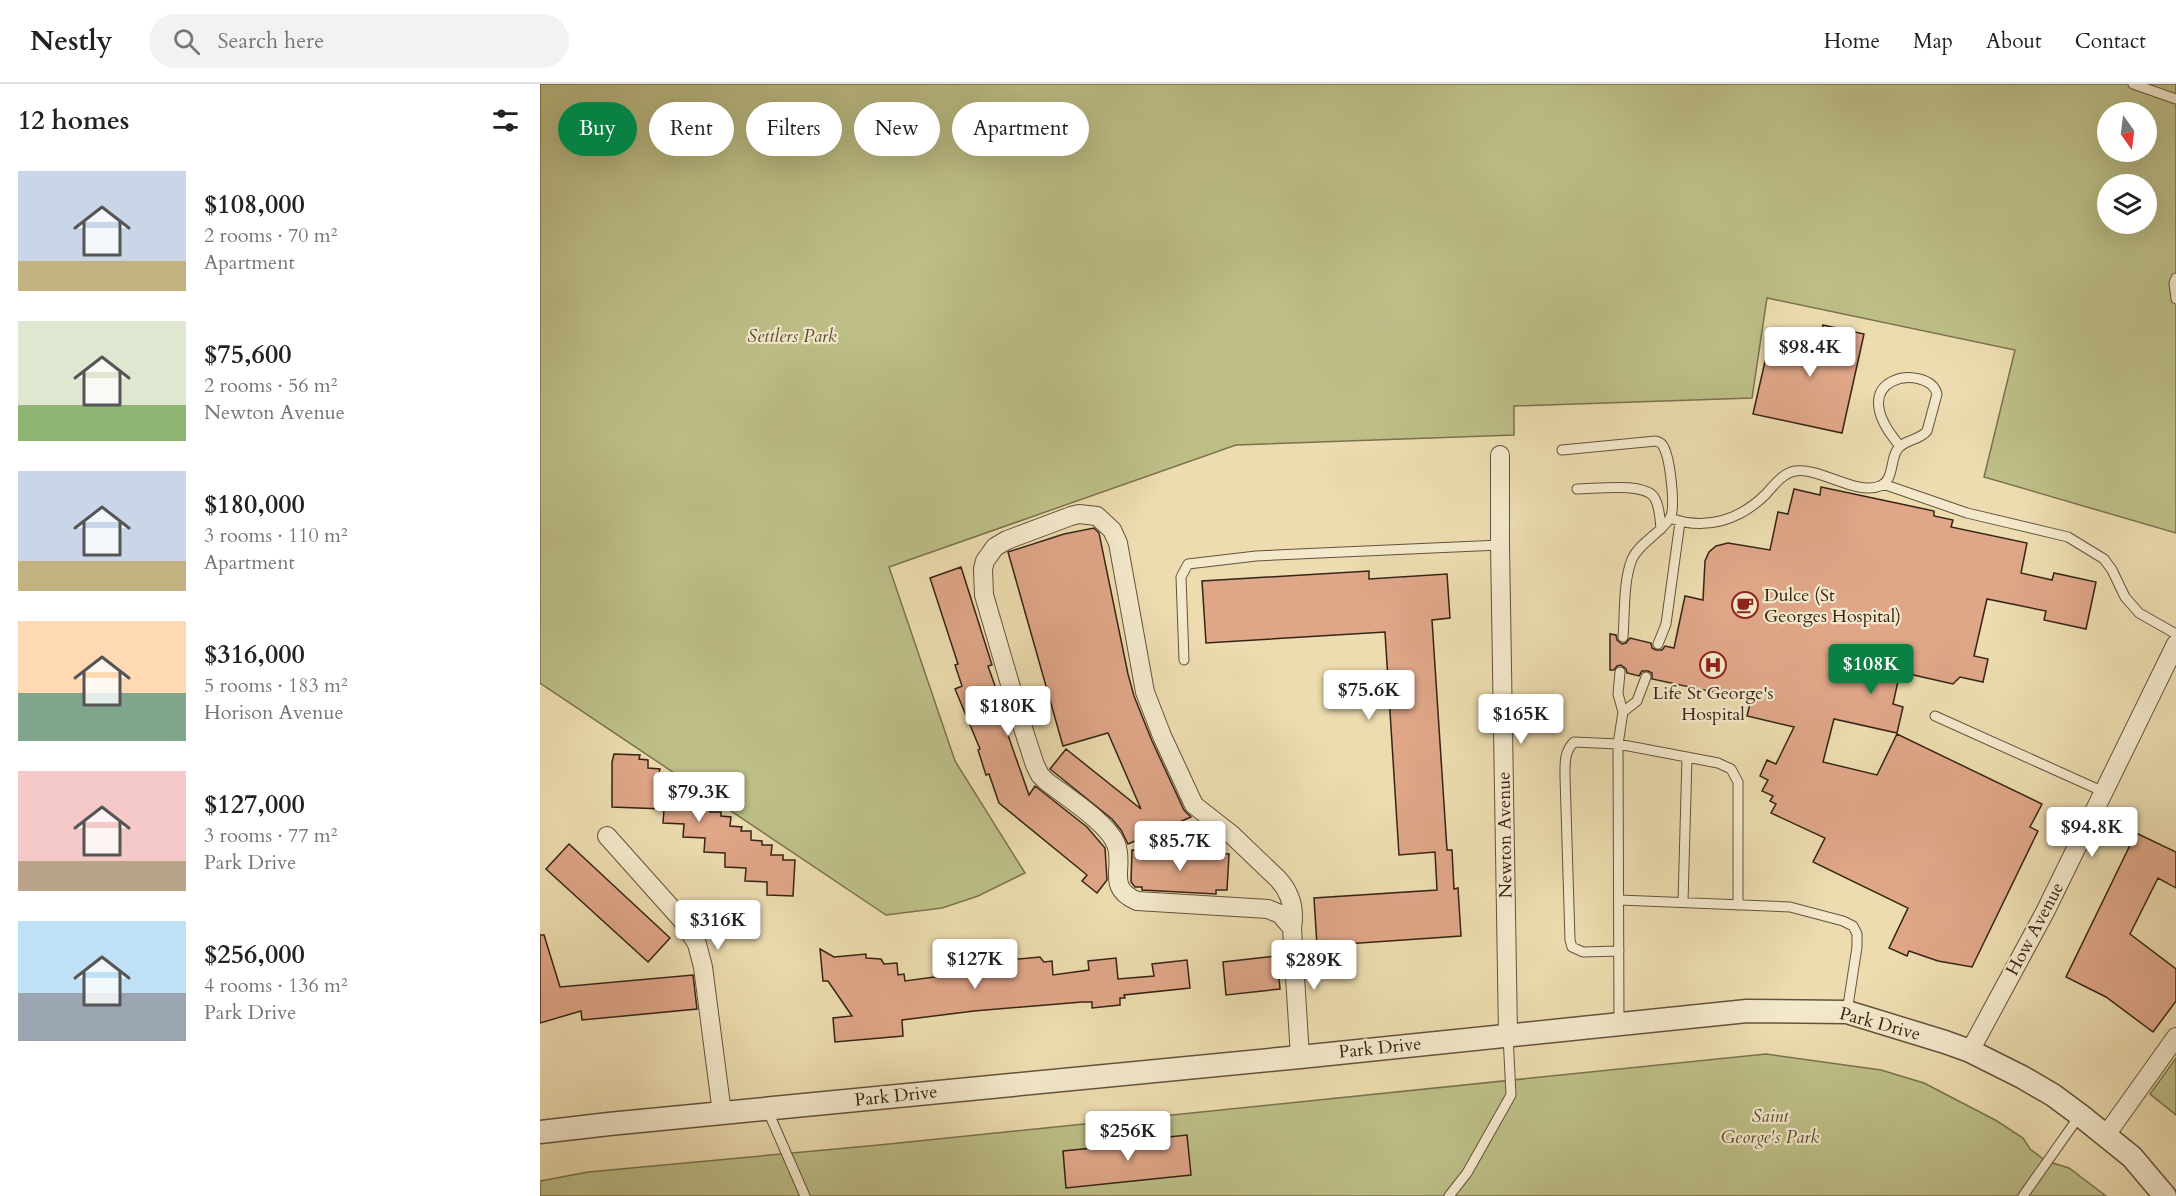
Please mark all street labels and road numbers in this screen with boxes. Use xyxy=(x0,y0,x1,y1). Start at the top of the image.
street label: Newton Avenue xyxy=(1491,771,1519,899)
street label: How Avenue xyxy=(2000,878,2070,980)
street label: Park Drive xyxy=(1837,1001,1923,1047)
street label: Park Drive xyxy=(1337,1031,1423,1065)
street label: Park Drive xyxy=(853,1079,939,1113)

